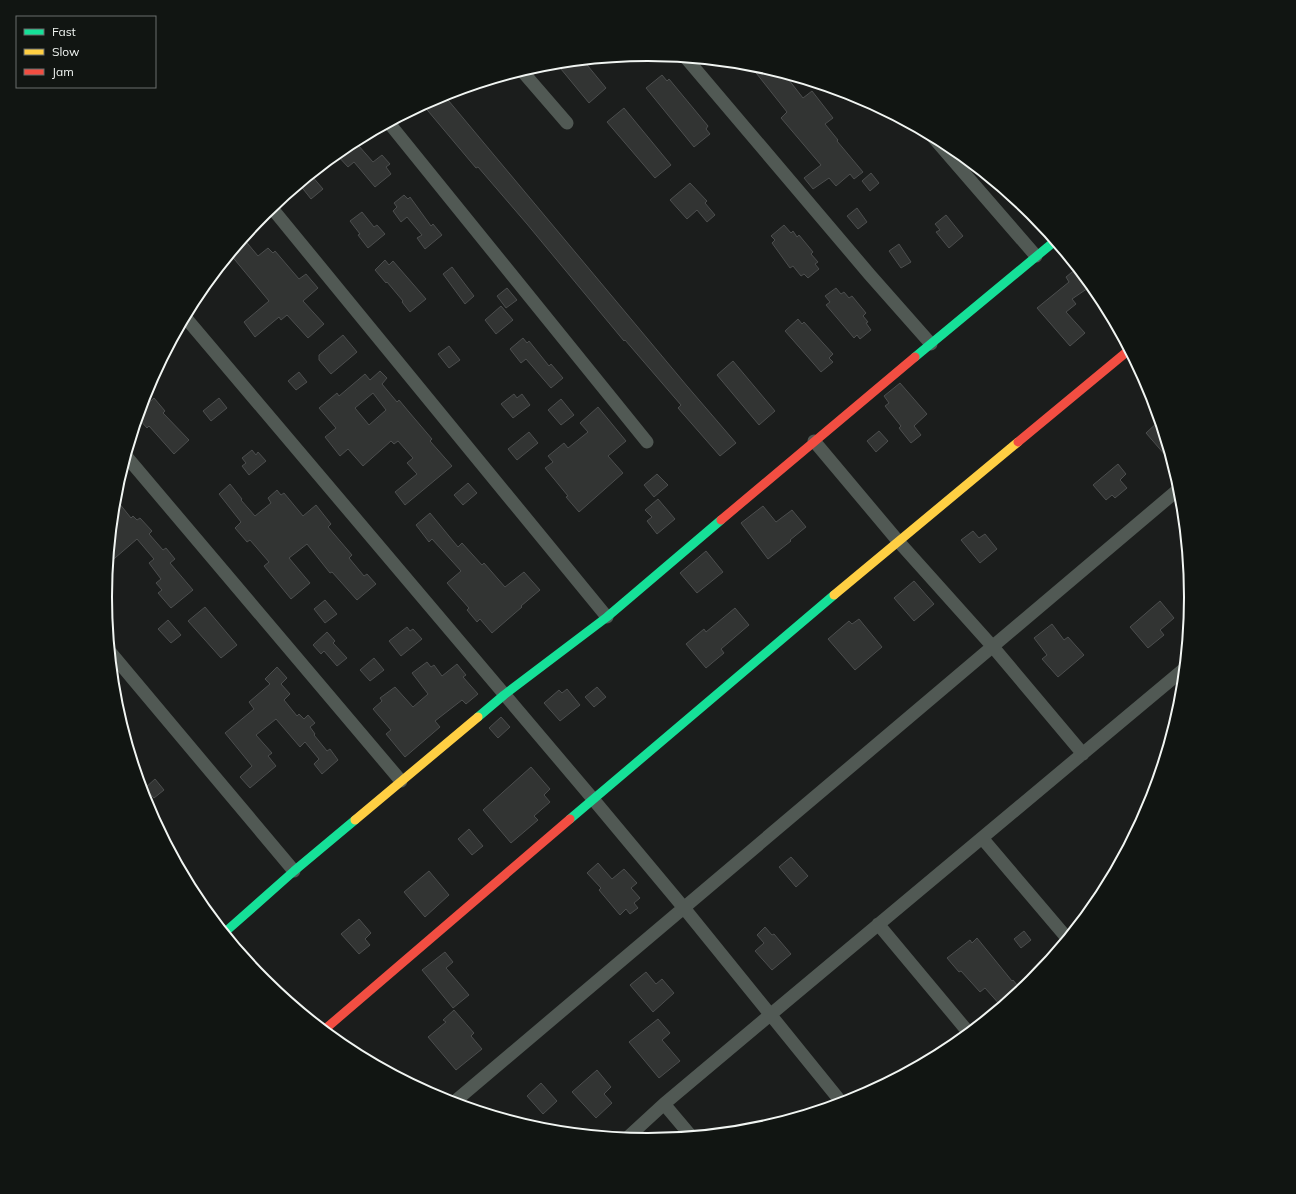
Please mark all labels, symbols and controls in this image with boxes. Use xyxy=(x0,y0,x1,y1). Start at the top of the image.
legend xyxy=(16,16,156,88)
text: Fast xyxy=(52,24,76,39)
text: Slow xyxy=(52,44,80,59)
text: Jam xyxy=(52,64,74,79)

